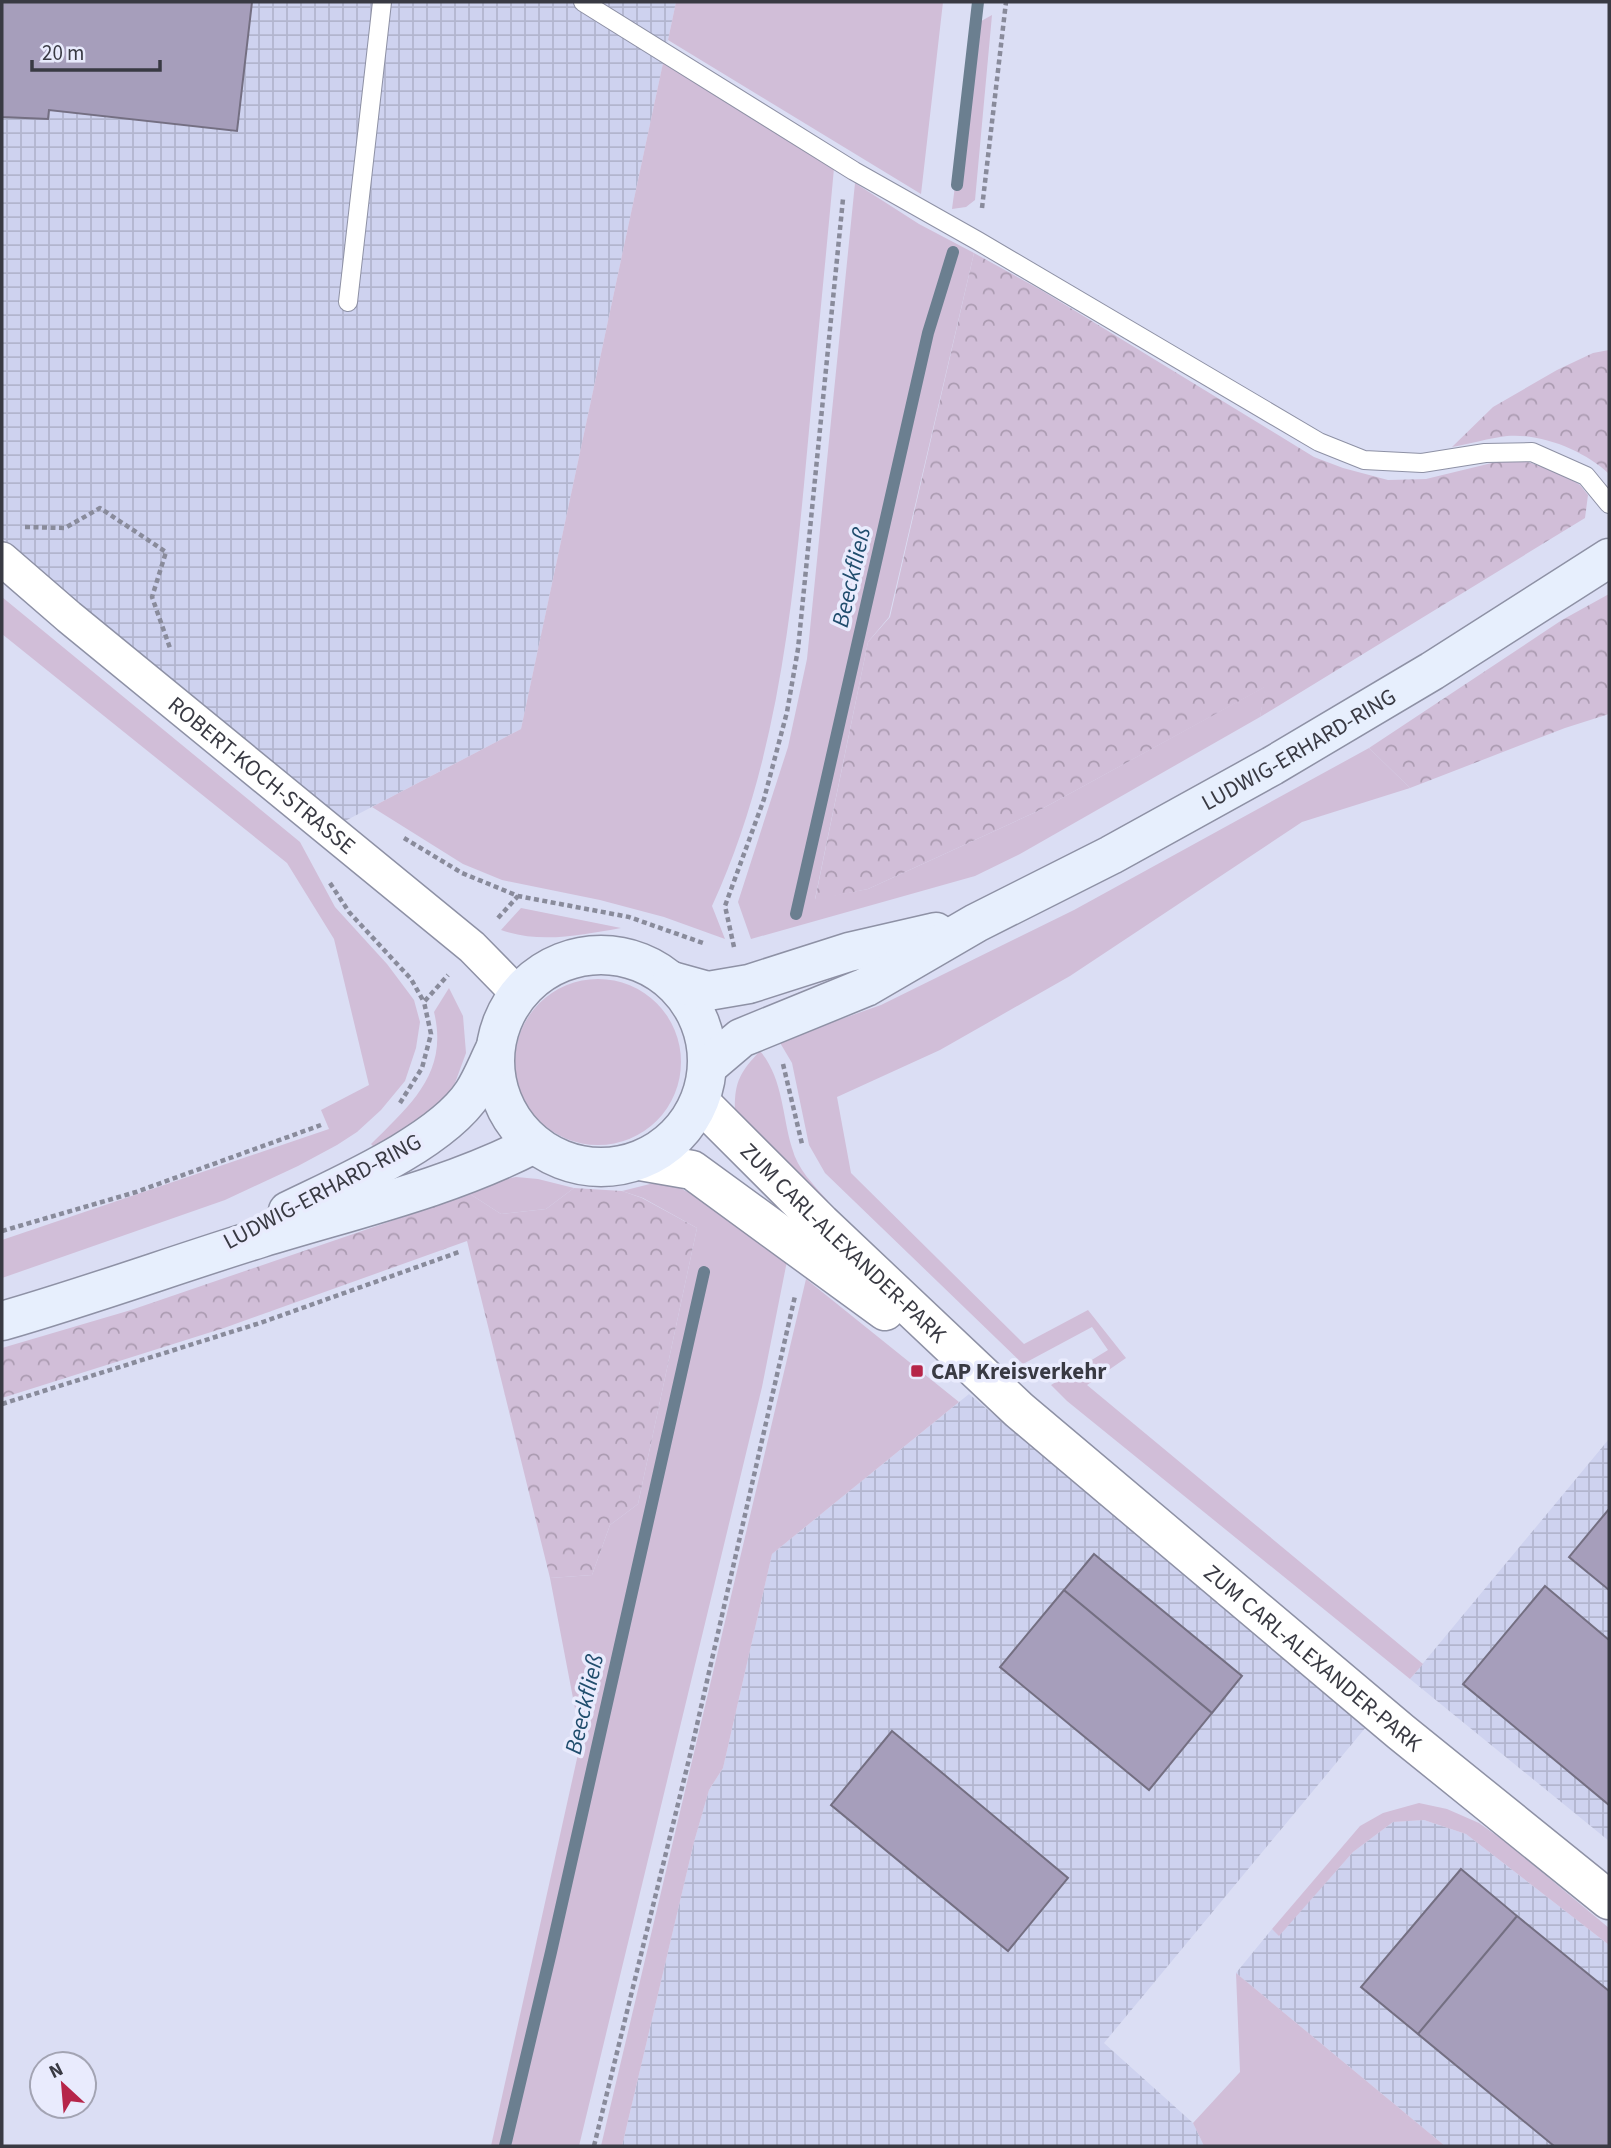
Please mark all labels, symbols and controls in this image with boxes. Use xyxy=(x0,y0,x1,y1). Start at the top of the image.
scale bar xyxy=(32,28,159,72)
text: 20 m xyxy=(42,38,84,68)
water label: Beeckfließ xyxy=(823,524,880,631)
street label: LUDWIG-ERHARD-RING xyxy=(1195,680,1402,819)
street label: ROBERT-KOCH-STRASSE xyxy=(161,689,363,862)
street label: LUDWIG-ERHARD-RING xyxy=(217,1125,427,1258)
street label: ZUM CARL-ALEXANDER-PARK xyxy=(733,1135,955,1351)
place label: CAP Kreisverkehr xyxy=(931,1355,1107,1388)
marker: CAP Kreisverkehr xyxy=(909,1363,925,1379)
street label: ZUM CARL-ALEXANDER-PARK xyxy=(1197,1557,1429,1760)
water label: Beeckfließ xyxy=(556,1651,613,1758)
north arrow xyxy=(28,2050,98,2120)
text: N xyxy=(45,2056,68,2086)

